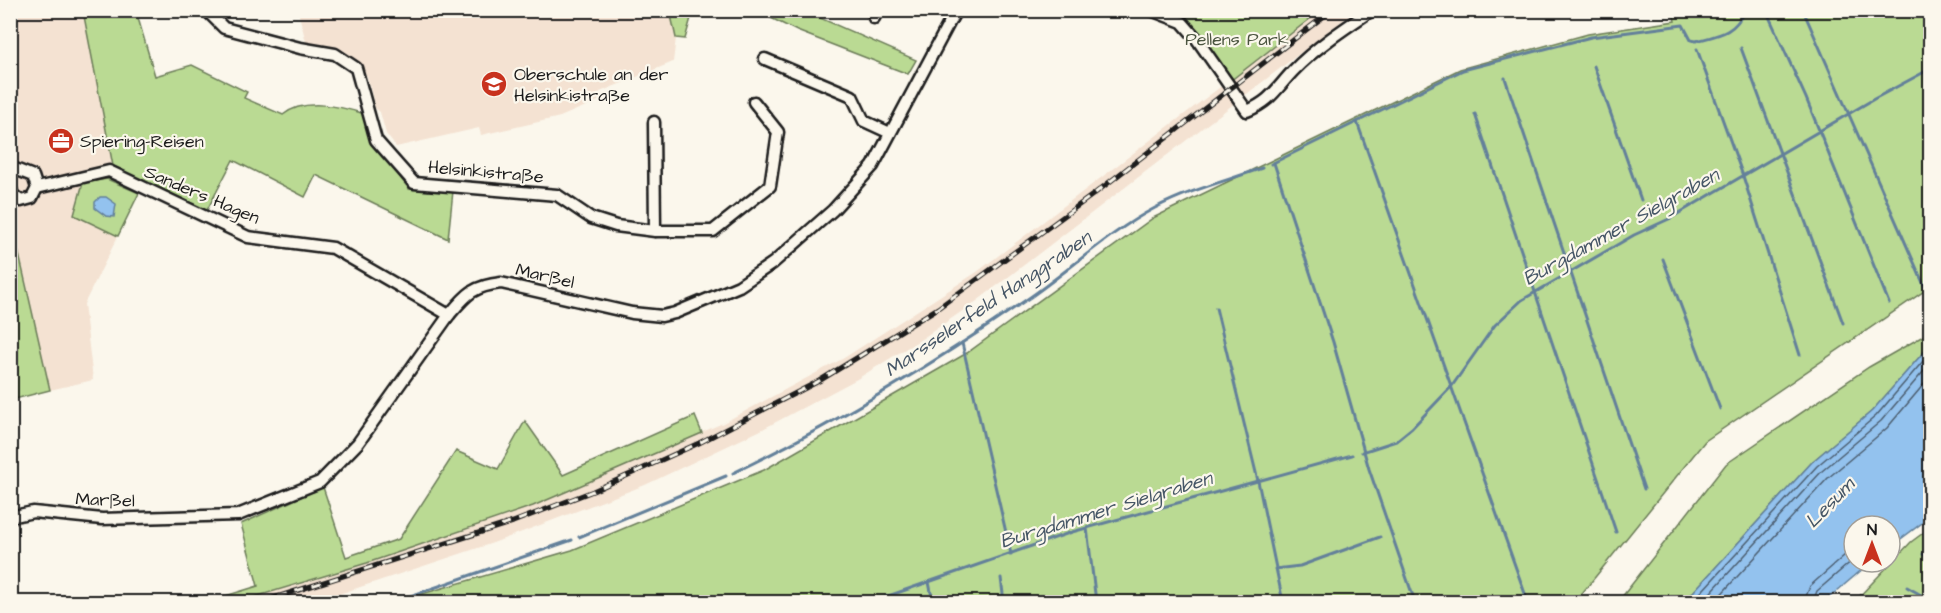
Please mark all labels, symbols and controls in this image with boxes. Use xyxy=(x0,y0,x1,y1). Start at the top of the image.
park label: Pellens Park xyxy=(1185,27,1289,52)
place label: Oberschule an der Helsinkistraße xyxy=(514,62,668,108)
school or university icon: Oberschule an der Helsinkistraße xyxy=(479,69,509,99)
office icon: Spiering-Reisen xyxy=(46,126,76,156)
place label: Spiering-Reisen xyxy=(80,129,204,155)
street label: Helsinkistraße xyxy=(427,154,545,190)
street label: Sanders Hagen xyxy=(140,159,263,231)
water label: Burgdammer Sielgraben xyxy=(1518,160,1726,294)
water label: Marsselerfeld Hanggraben xyxy=(879,223,1099,385)
street label: Marßel xyxy=(513,257,577,295)
water label: Burgdammer Sielgraben xyxy=(996,464,1218,557)
water label: Lesum xyxy=(1799,470,1863,534)
street label: Marßel xyxy=(75,486,135,514)
north arrow xyxy=(1842,514,1902,574)
text: N xyxy=(1867,519,1877,541)

